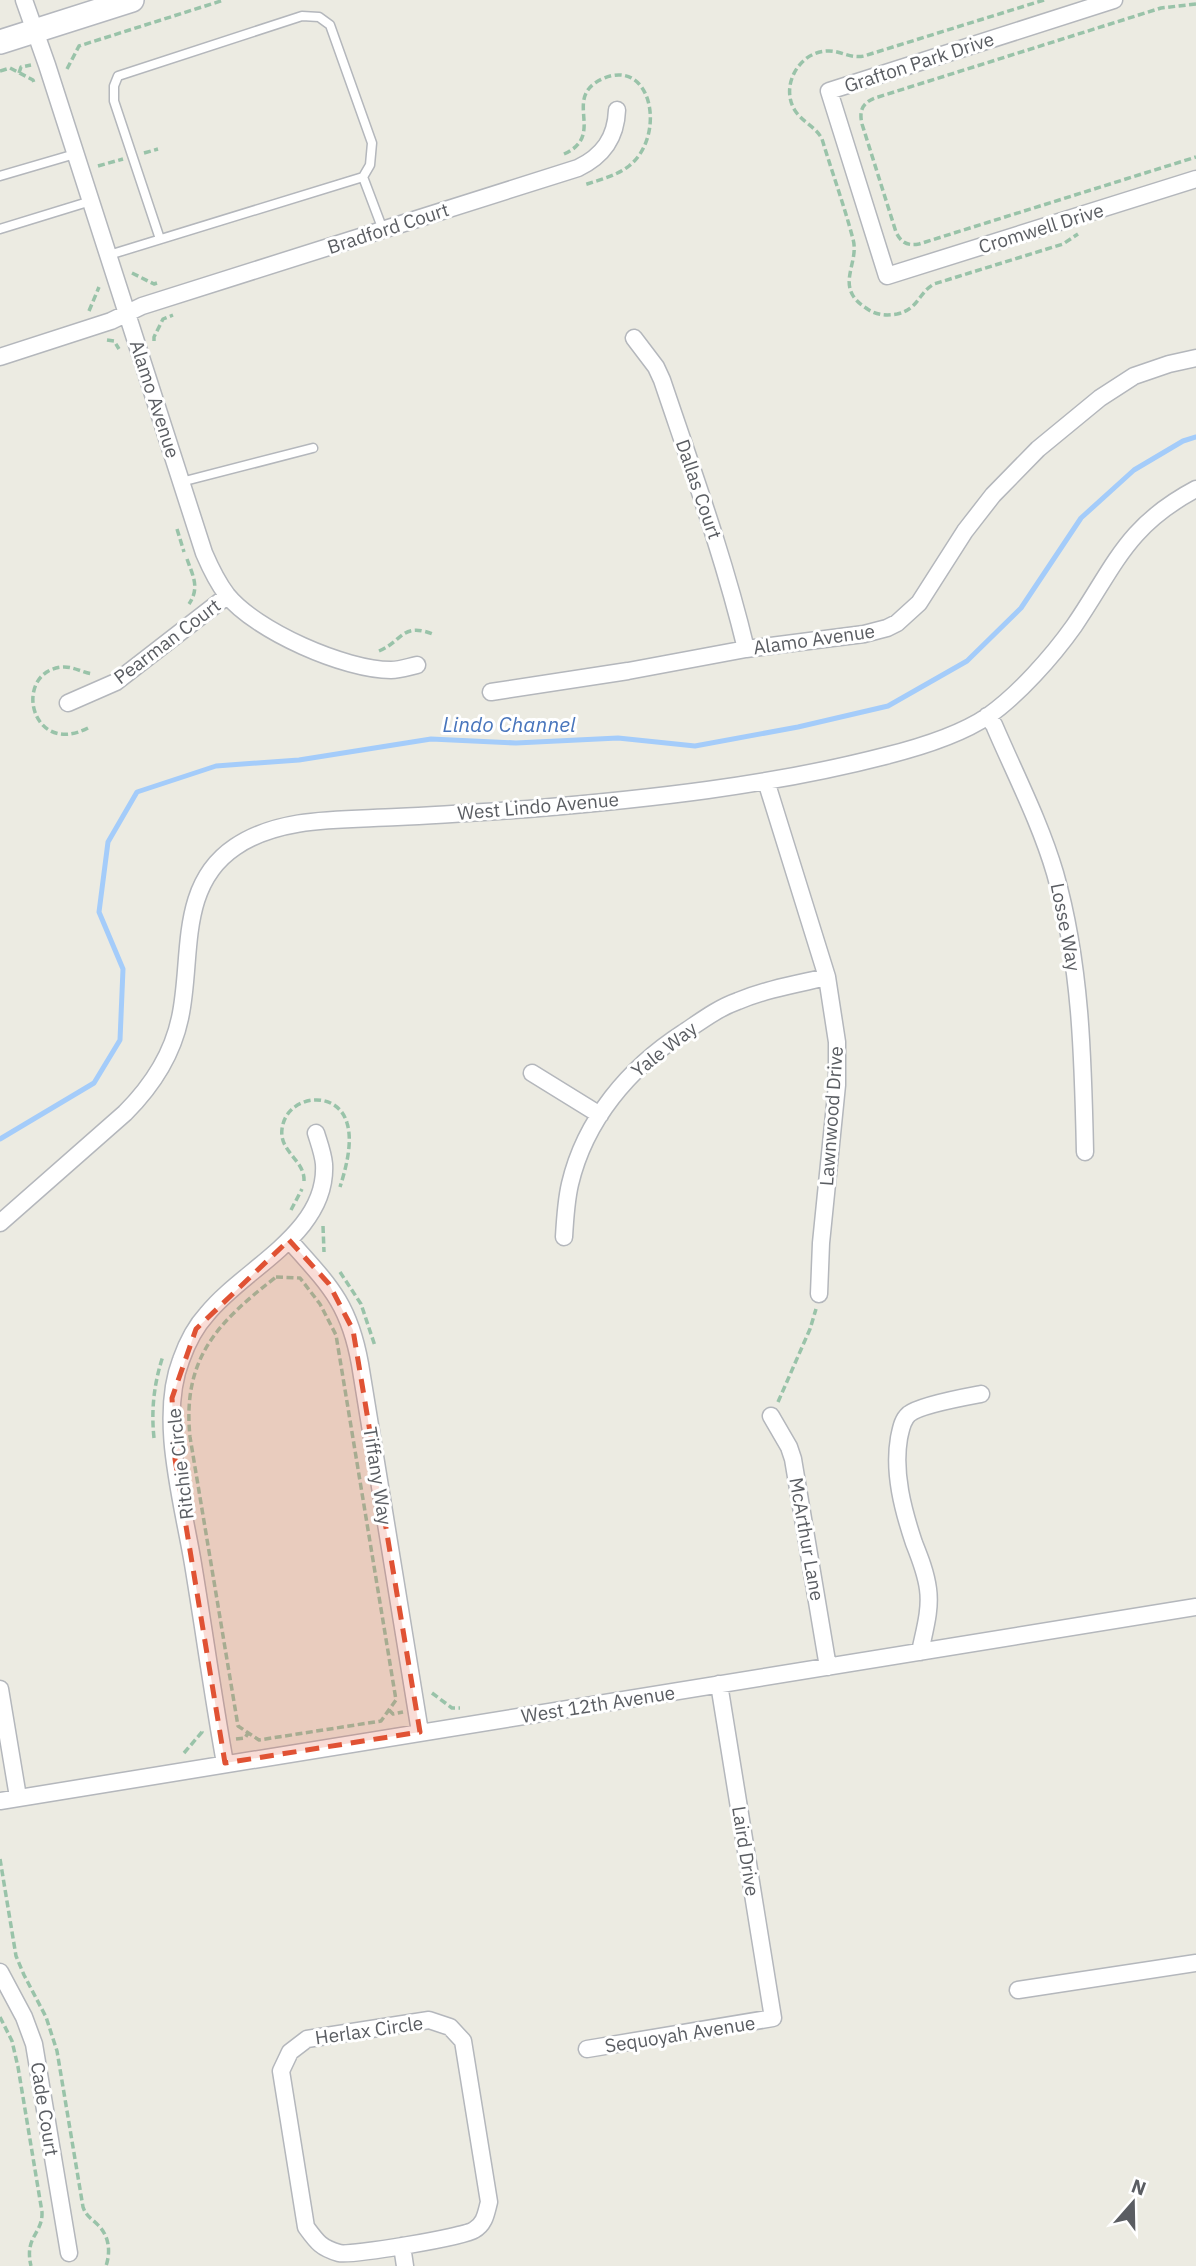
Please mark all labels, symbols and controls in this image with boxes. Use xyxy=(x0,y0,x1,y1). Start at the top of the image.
street label: Grafton Park Drive xyxy=(841,26,997,98)
street label: Bradford Court xyxy=(324,197,452,259)
street label: Cromwell Drive xyxy=(976,198,1106,258)
street label: Alamo Avenue xyxy=(125,337,185,461)
street label: Dallas Court xyxy=(671,436,727,542)
street label: Pearman Court xyxy=(109,593,225,689)
street label: Alamo Avenue xyxy=(752,619,876,659)
water label: Lindo Channel xyxy=(442,710,576,738)
street label: West Lindo Avenue xyxy=(456,787,620,825)
street label: Losse Way xyxy=(1046,881,1086,974)
street label: Yale Way xyxy=(626,1016,702,1082)
street label: Lawnwood Drive xyxy=(814,1045,848,1187)
street label: Ritchie Circle xyxy=(161,1407,199,1521)
street label: Tiffany Way xyxy=(358,1425,398,1527)
street label: McArthur Lane xyxy=(784,1475,830,1603)
street label: West 12th Avenue xyxy=(519,1680,677,1728)
street label: Laird Drive xyxy=(727,1804,765,1898)
street label: Sequoyah Avenue xyxy=(603,2010,757,2058)
street label: Herlax Circle xyxy=(313,2011,425,2049)
street label: Cade Court xyxy=(26,2060,64,2158)
north arrow xyxy=(1098,2168,1168,2238)
text: N xyxy=(1128,2173,1149,2201)

